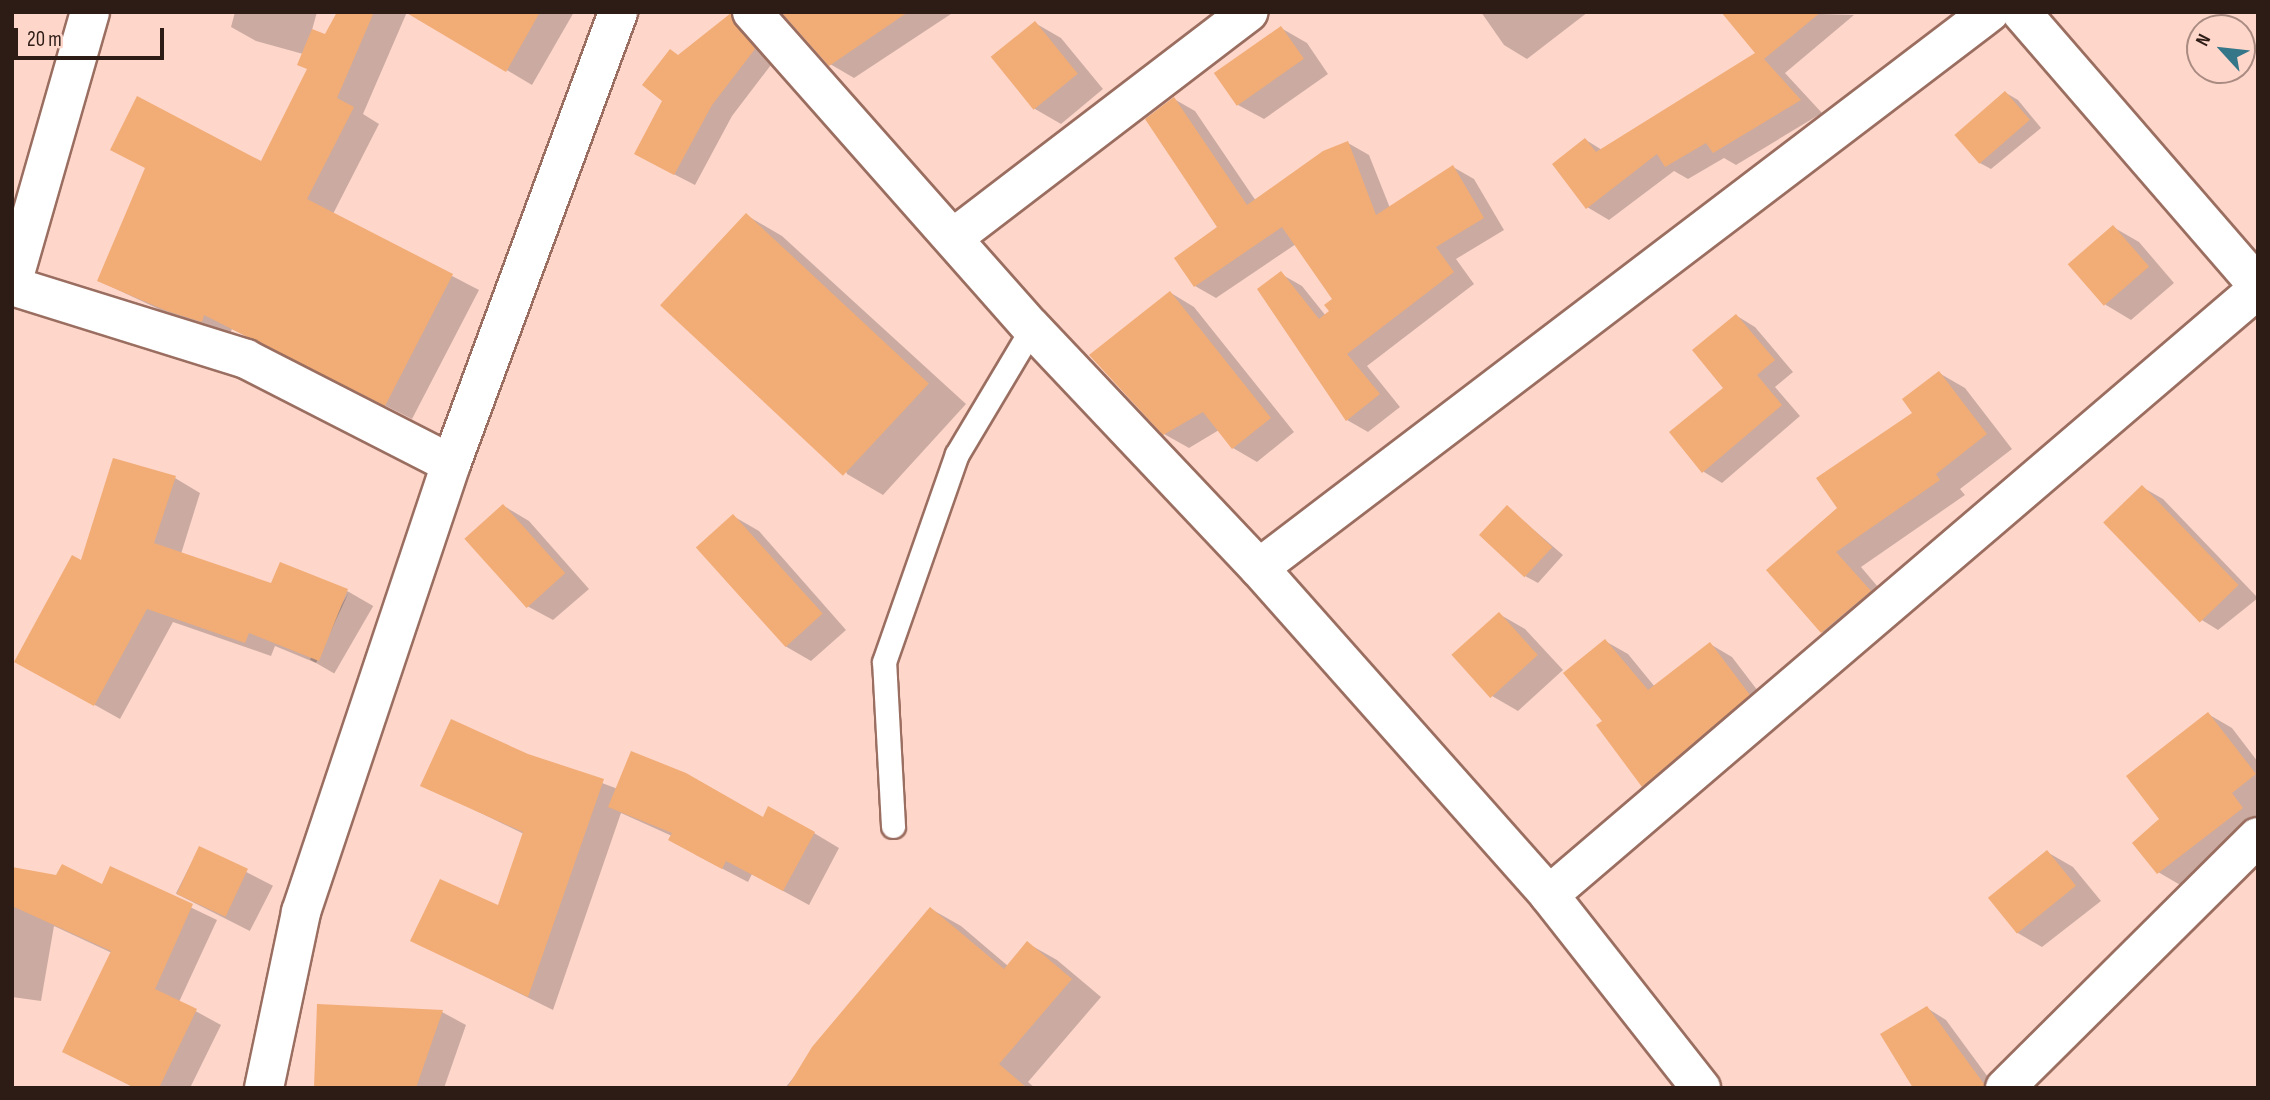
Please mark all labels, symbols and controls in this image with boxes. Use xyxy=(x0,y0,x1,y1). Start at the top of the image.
scale bar xyxy=(18,14,168,58)
north arrow xyxy=(2186,14,2256,84)
text: 20 m xyxy=(27,27,62,52)
text: N xyxy=(2191,30,2216,50)

